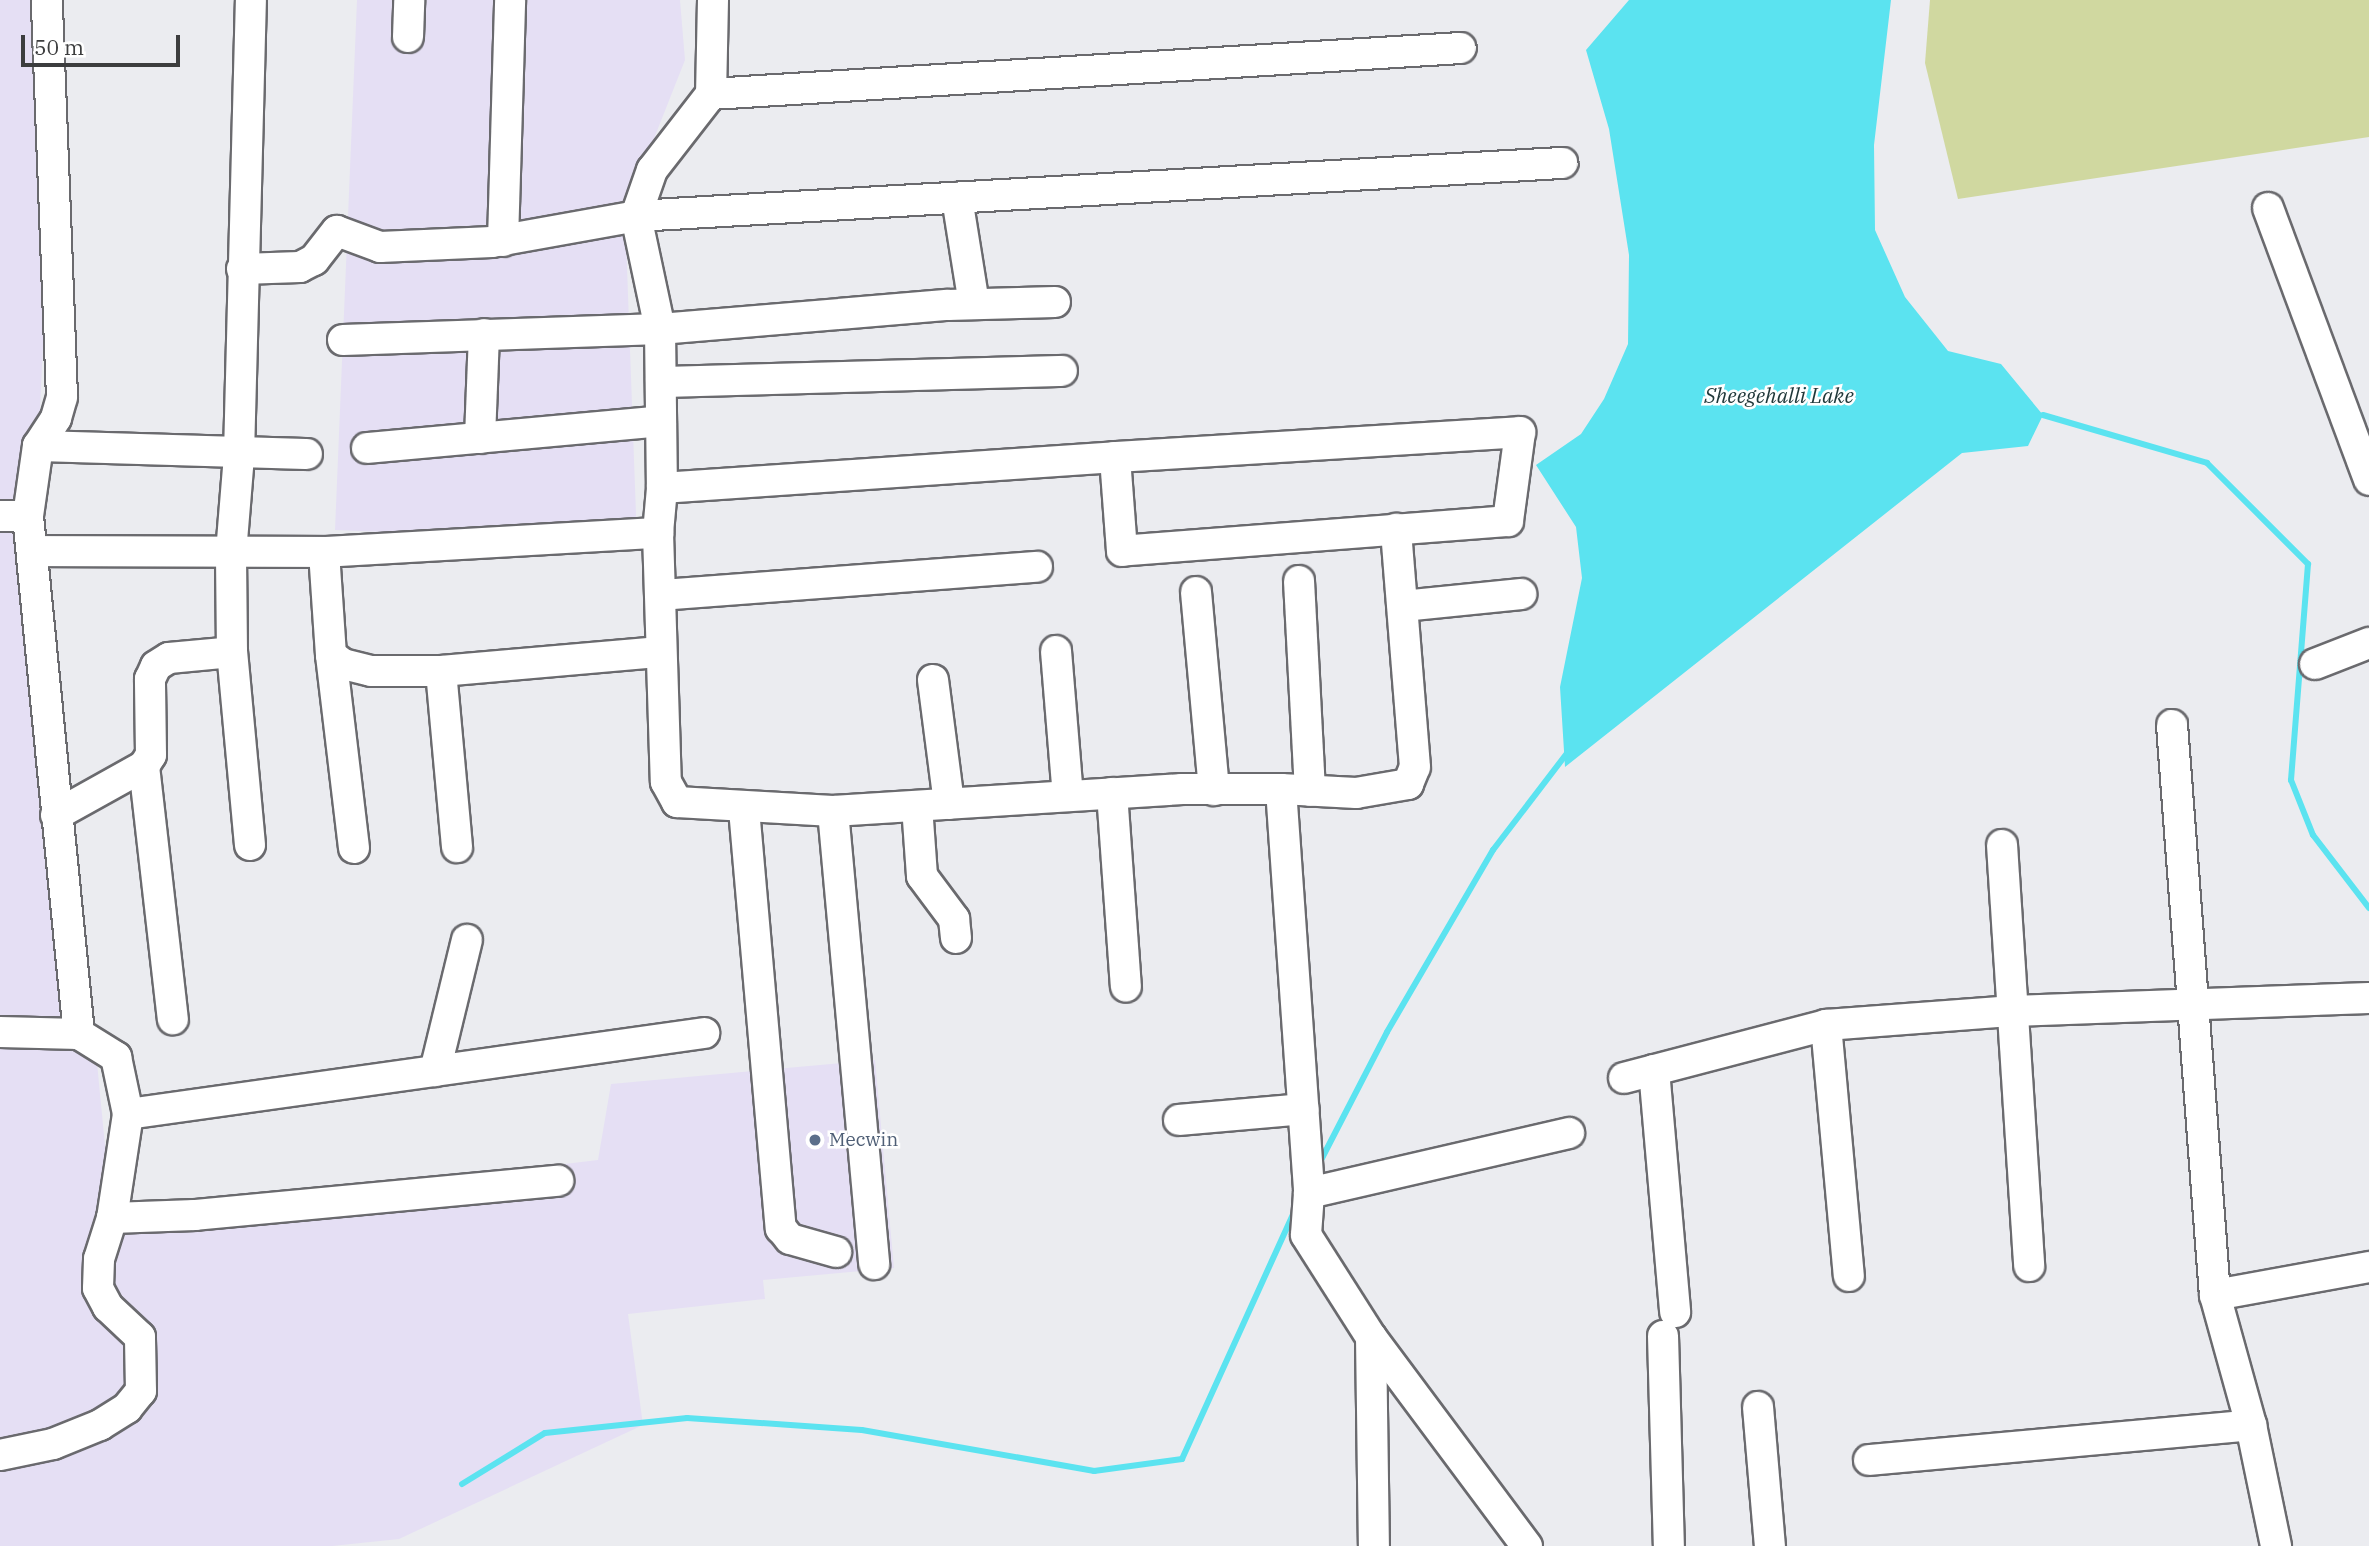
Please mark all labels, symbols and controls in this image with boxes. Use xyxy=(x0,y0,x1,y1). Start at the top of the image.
scale bar xyxy=(24,21,184,65)
text: 50 m xyxy=(34,33,84,61)
water label: Sheegehalli Lake xyxy=(1704,382,1854,408)
place label: Mecwin xyxy=(829,1129,898,1151)
marker: Mecwin xyxy=(807,1132,823,1148)

